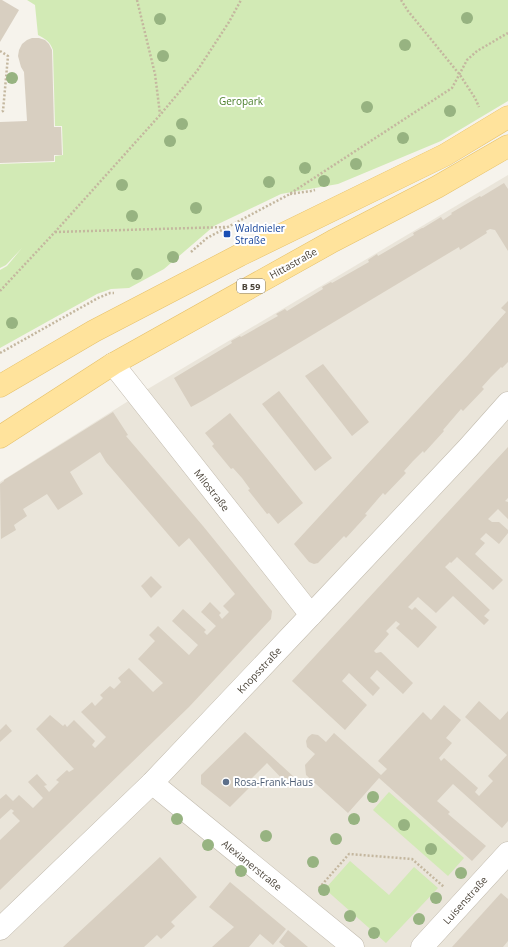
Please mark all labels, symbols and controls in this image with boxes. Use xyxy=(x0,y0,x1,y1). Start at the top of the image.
park label: Geropark xyxy=(219,94,264,108)
place label: Waldnieler Straße xyxy=(235,221,285,247)
marker: Waldnieler Straße xyxy=(222,229,232,239)
street label: Hittastraße xyxy=(267,244,320,282)
road number: B 59 xyxy=(237,279,265,293)
street label: Milostraße xyxy=(191,466,233,514)
street label: Knopsstraße xyxy=(234,643,284,696)
place label: Rosa-Frank-Haus xyxy=(234,775,313,789)
marker: Rosa-Frank-Haus xyxy=(221,777,231,787)
street label: Alexianerstraße xyxy=(219,836,285,894)
street label: Luisenstraße xyxy=(440,873,491,927)

